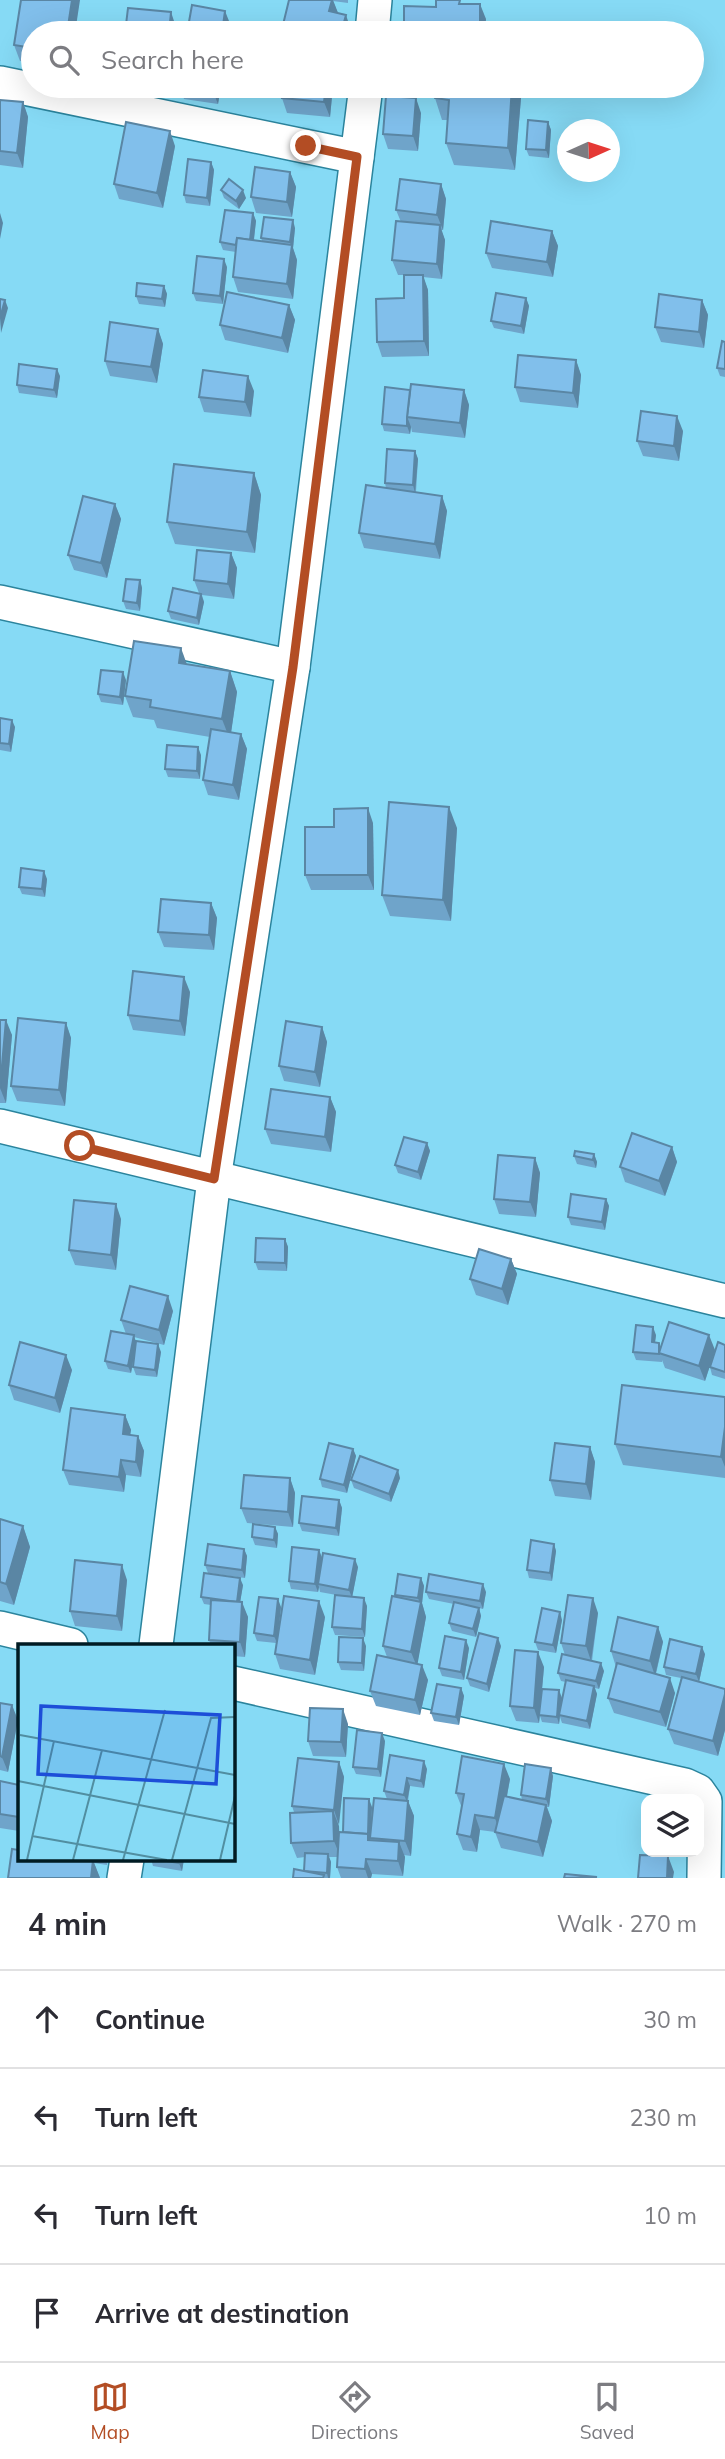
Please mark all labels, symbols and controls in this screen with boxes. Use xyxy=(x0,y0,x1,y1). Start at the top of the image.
search box xyxy=(21,21,704,98)
icon: search xyxy=(45,41,83,79)
text: Search here xyxy=(101,43,244,76)
north arrow xyxy=(557,119,620,182)
route end xyxy=(290,130,321,161)
route start xyxy=(64,1130,95,1161)
inset map xyxy=(18,1644,234,1860)
map controls xyxy=(641,1794,704,1857)
button: layers xyxy=(641,1794,704,1857)
text: 4 min xyxy=(28,1905,107,1943)
text: Walk · 270 m xyxy=(557,1909,697,1938)
icon: ahead xyxy=(28,2000,66,2038)
text: Continue xyxy=(95,2003,205,2036)
text: 30 m xyxy=(643,2005,697,2034)
icon: left xyxy=(28,2098,66,2136)
text: Turn left xyxy=(95,2101,197,2134)
text: 230 m xyxy=(629,2103,697,2132)
icon: left xyxy=(28,2196,66,2234)
text: Turn left xyxy=(95,2199,197,2232)
text: 10 m xyxy=(643,2201,697,2230)
icon: arrive xyxy=(28,2294,66,2332)
text: Arrive at destination xyxy=(95,2297,350,2330)
tab: Map xyxy=(91,2378,130,2444)
tab: Directions xyxy=(311,2378,399,2444)
tab: Saved xyxy=(580,2378,634,2444)

